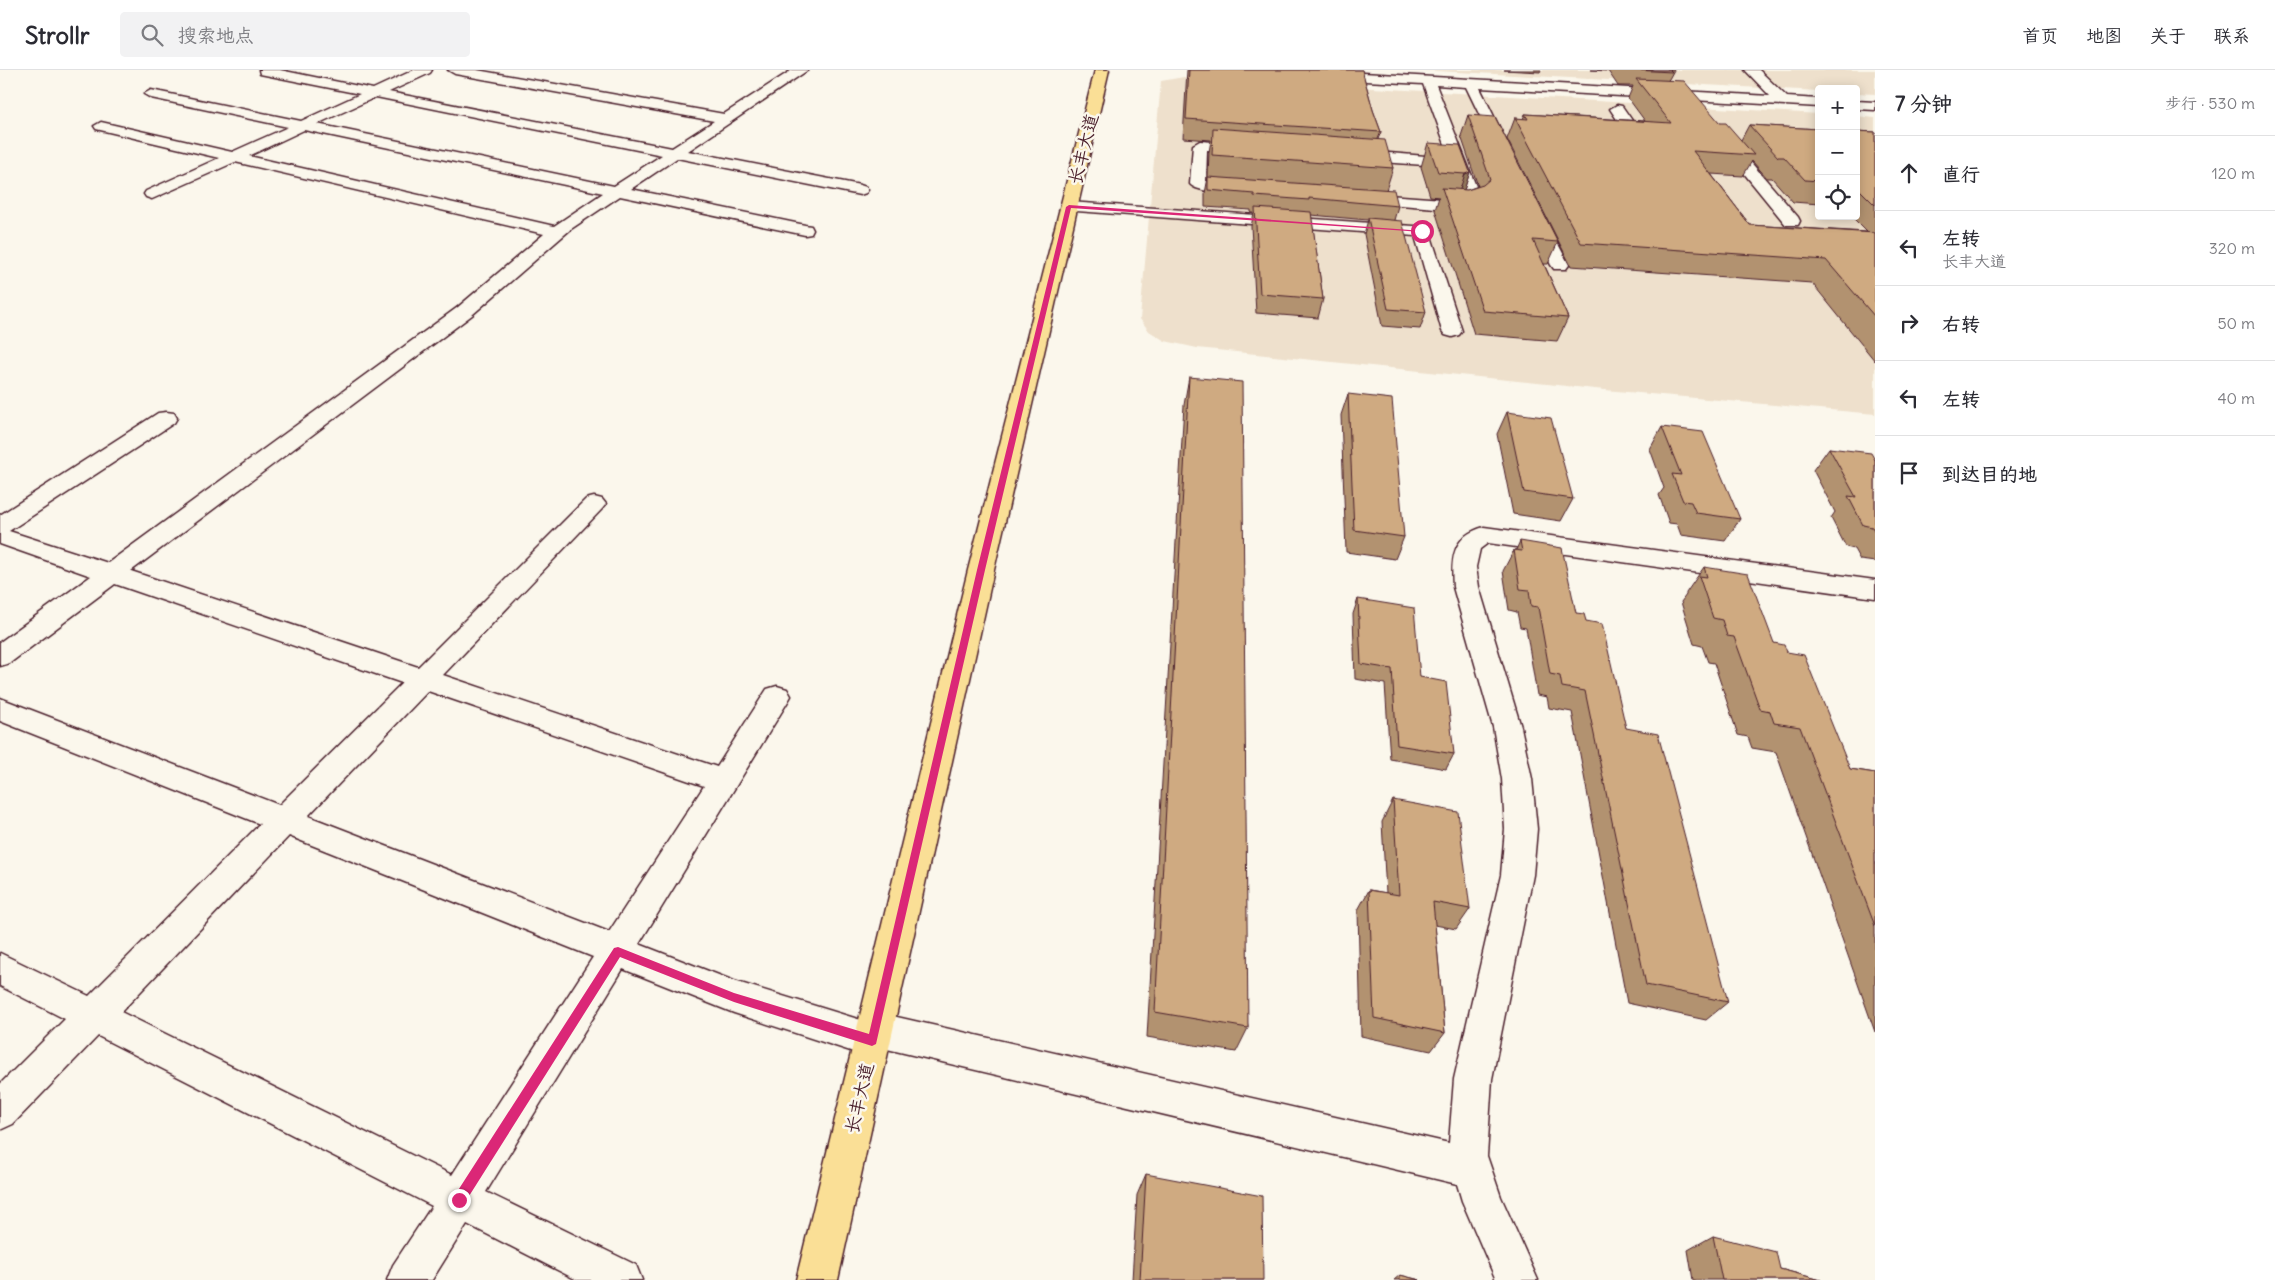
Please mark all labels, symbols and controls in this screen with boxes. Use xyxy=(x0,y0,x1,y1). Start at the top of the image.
search box xyxy=(120,12,470,57)
text: Strollr xyxy=(25,20,90,50)
icon: search xyxy=(138,21,166,49)
text: 搜索地点 xyxy=(178,23,254,47)
text: 首页 xyxy=(2022,24,2058,47)
text: 地图 xyxy=(2086,24,2122,47)
text: 关于 xyxy=(2150,24,2186,47)
text: 联系 xyxy=(2214,24,2250,47)
map controls xyxy=(1815,85,1860,220)
button: + xyxy=(1815,85,1860,130)
text: 7 分钟 xyxy=(1895,90,1952,117)
text: 步行 · 530 m xyxy=(2165,93,2255,113)
street label: 长丰大道 xyxy=(1063,111,1103,187)
button: − xyxy=(1815,130,1860,175)
icon: ahead xyxy=(1895,159,1923,187)
text: 直行 xyxy=(1942,162,1980,186)
text: 120 m xyxy=(2212,163,2255,183)
button: locate xyxy=(1815,175,1860,220)
route start xyxy=(1411,220,1434,243)
text: 左转 xyxy=(1942,226,1980,250)
icon: left xyxy=(1895,234,1923,262)
text: 320 m xyxy=(2209,238,2255,258)
text: 长丰大道 xyxy=(1942,251,2006,271)
icon: right xyxy=(1895,309,1923,337)
text: 右转 xyxy=(1942,312,1980,336)
text: 50 m xyxy=(2217,313,2255,333)
icon: left xyxy=(1895,384,1923,412)
text: 左转 xyxy=(1942,387,1980,411)
text: 40 m xyxy=(2217,388,2255,408)
icon: arrive xyxy=(1895,459,1923,487)
text: 到达目的地 xyxy=(1942,462,2037,486)
street label: 长丰大道 xyxy=(840,1060,878,1136)
route end xyxy=(448,1189,471,1212)

